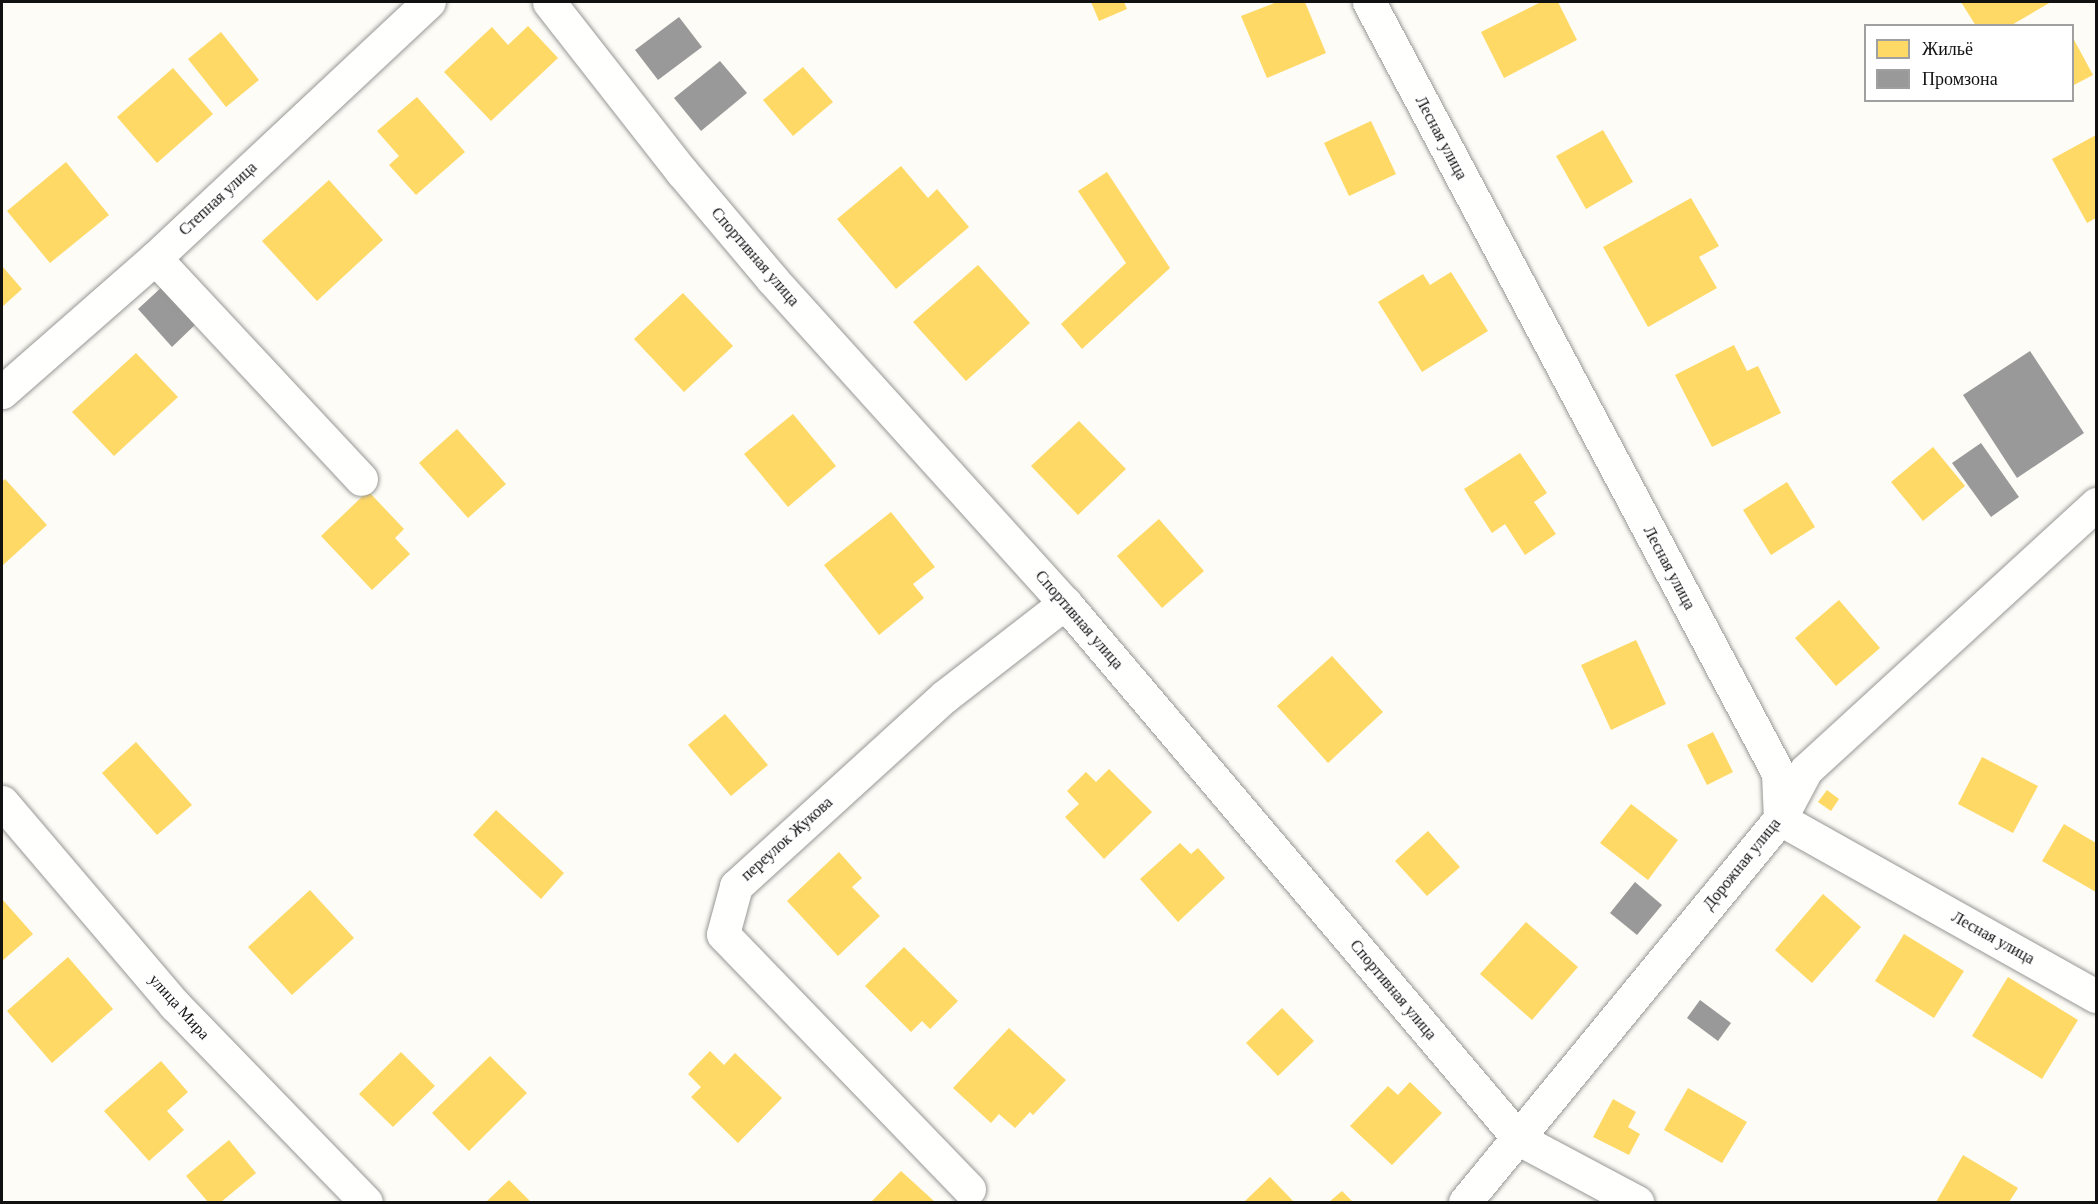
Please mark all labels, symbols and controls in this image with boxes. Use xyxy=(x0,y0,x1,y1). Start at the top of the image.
legend xyxy=(1864,24,2074,102)
text: Жильё xyxy=(1922,39,1973,59)
text: Промзона xyxy=(1922,69,1998,89)
street label: Лесная улица xyxy=(1411,93,1471,183)
street label: Степная улица xyxy=(175,158,261,240)
street label: Спортивная улица xyxy=(707,204,803,310)
street label: Лесная улица xyxy=(1639,523,1699,613)
street label: Спортивная улица xyxy=(1031,567,1127,673)
street label: переулок Жукова xyxy=(737,793,837,885)
street label: Дорожная улица xyxy=(1699,814,1785,914)
street label: Лесная улица xyxy=(1948,907,2038,969)
street label: Спортивная улица xyxy=(1346,936,1440,1044)
street label: улица Мира xyxy=(145,970,213,1044)

